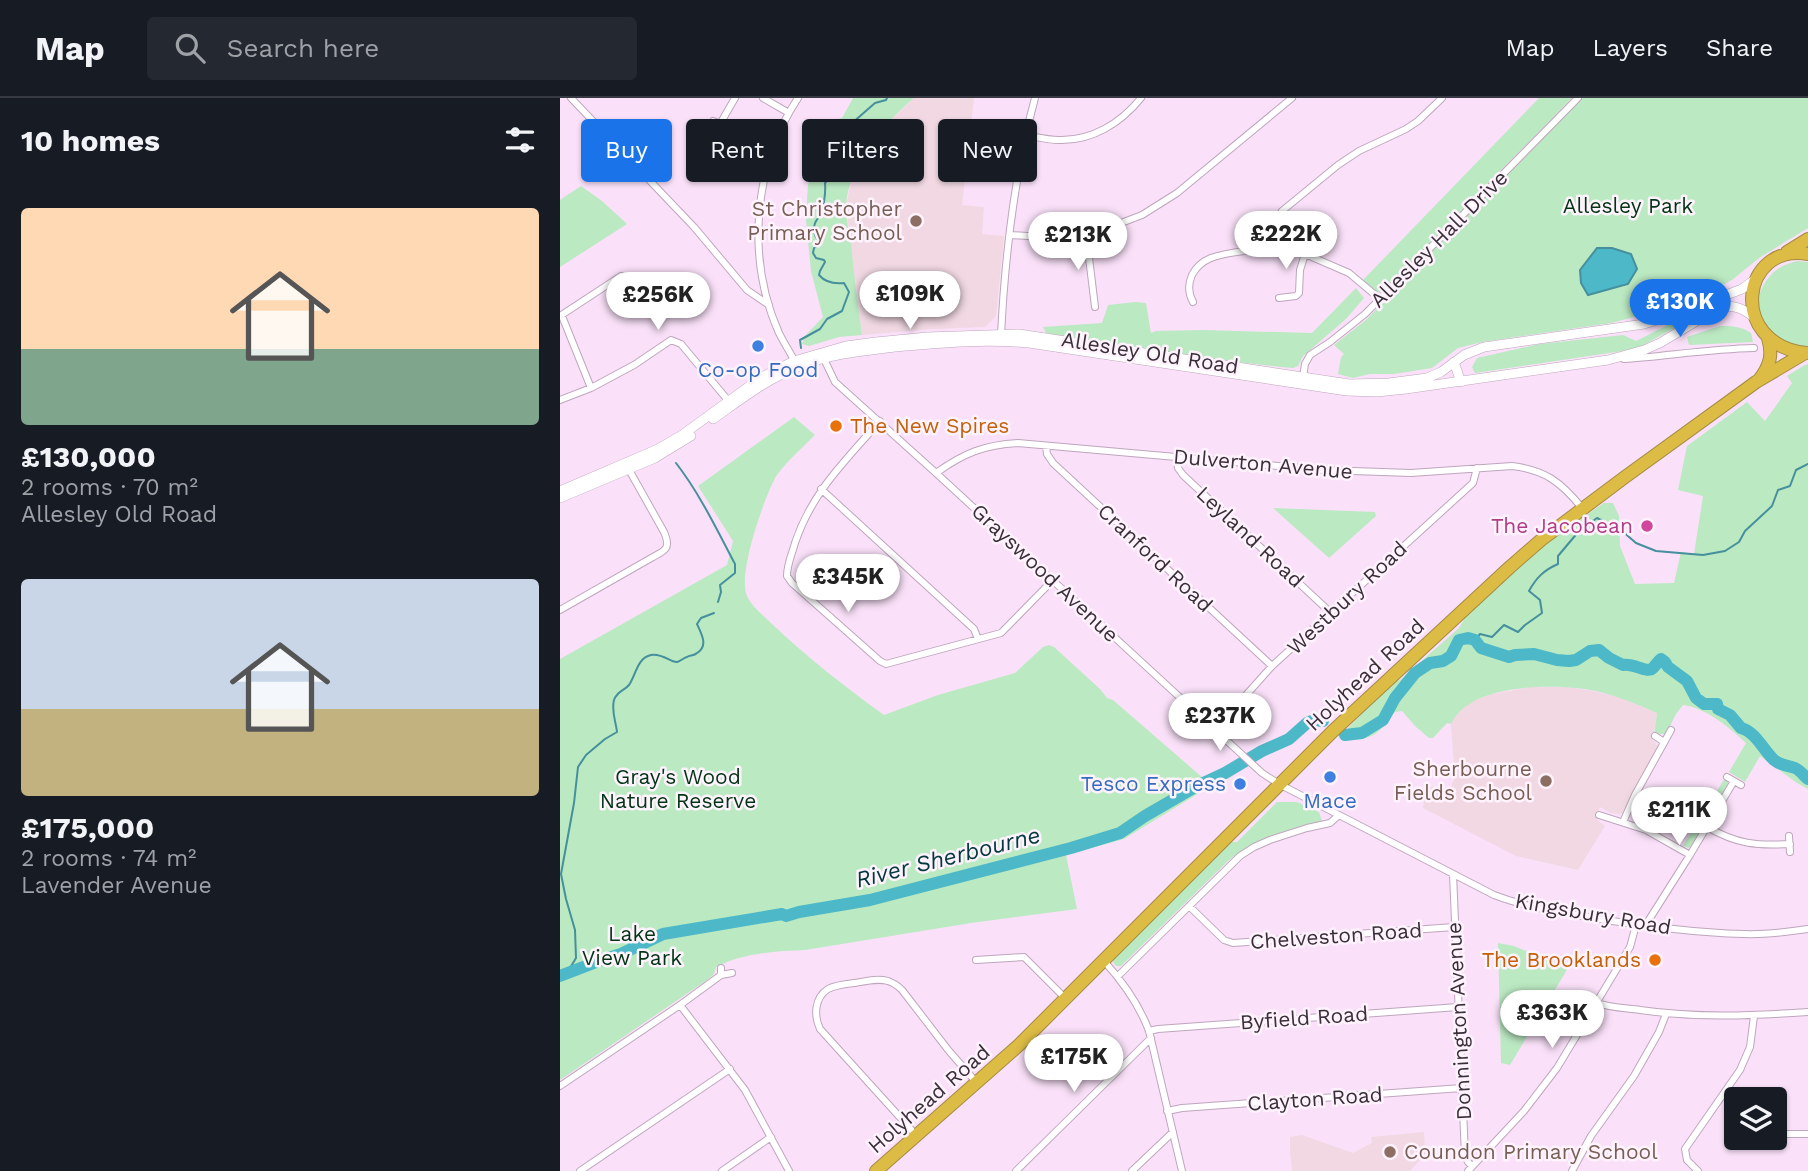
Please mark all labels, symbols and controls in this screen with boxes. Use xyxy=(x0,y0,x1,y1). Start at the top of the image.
search box xyxy=(147,17,637,80)
text: Map xyxy=(35,29,105,68)
icon: search xyxy=(171,29,209,67)
text: Search here xyxy=(227,33,379,63)
text: Map xyxy=(1506,34,1554,62)
text: Layers xyxy=(1592,34,1668,62)
text: Share xyxy=(1706,34,1773,62)
chip: Buy xyxy=(581,119,672,182)
chip: Rent xyxy=(686,119,788,182)
chip: Filters xyxy=(802,119,924,182)
chip: New xyxy=(938,119,1037,182)
icon: filters xyxy=(501,121,539,159)
text: 10 homes xyxy=(21,123,160,158)
street label: Allesley Hall Drive xyxy=(1365,165,1513,313)
park label: Allesley Park xyxy=(1563,193,1693,218)
place label: St Christopher Primary School xyxy=(747,196,903,245)
pin: £213K xyxy=(1029,212,1127,272)
pin: £222K xyxy=(1237,212,1335,271)
marker: St Christopher Primary School xyxy=(908,213,924,229)
text: £222K xyxy=(1250,220,1322,247)
text: £213K xyxy=(1044,221,1112,248)
icon: home xyxy=(217,253,343,379)
pin: £256K xyxy=(609,272,707,332)
pin: £109K xyxy=(861,272,959,331)
text: £109K xyxy=(875,280,945,307)
pin: £130K xyxy=(1631,280,1729,339)
text: £256K xyxy=(622,281,694,308)
text: £130K xyxy=(1646,288,1714,315)
street label: Allesley Old Road xyxy=(1060,326,1241,379)
marker: Co-op Food xyxy=(750,338,766,354)
place label: Co-op Food xyxy=(698,357,818,382)
place label: The New Spires xyxy=(850,413,1009,438)
marker: The New Spires xyxy=(828,418,844,434)
text: £130,000 xyxy=(21,439,156,474)
street label: Dulverton Avenue xyxy=(1172,443,1354,484)
text: 2 rooms · 70 m² xyxy=(21,474,198,501)
street label: Leyland Road xyxy=(1192,481,1309,593)
street label: Grayswood Avenue xyxy=(967,498,1124,647)
street label: Cranford Road xyxy=(1093,498,1218,617)
text: Allesley Old Road xyxy=(21,501,217,528)
place label: The Jacobean xyxy=(1491,513,1633,538)
marker: The Jacobean xyxy=(1639,518,1655,534)
street label: Westbury Road xyxy=(1281,536,1412,660)
pin: £345K xyxy=(799,554,897,614)
text: £345K xyxy=(812,563,884,590)
street label: Holyhead Road xyxy=(1300,613,1429,736)
icon: home xyxy=(217,624,343,750)
pin: £237K xyxy=(1171,694,1269,753)
text: £237K xyxy=(1185,702,1255,729)
place label: Sherbourne Fields School xyxy=(1394,756,1533,805)
park label: Gray's Wood Nature Reserve xyxy=(600,764,756,813)
marker: Mace xyxy=(1322,769,1338,785)
place label: Tesco Express xyxy=(1081,771,1226,796)
marker: Sherbourne Fields School xyxy=(1538,773,1554,789)
marker: Tesco Express xyxy=(1232,776,1248,792)
place label: Mace xyxy=(1303,788,1357,813)
pin: £211K xyxy=(1630,788,1728,847)
text: £211K xyxy=(1647,796,1711,823)
text: £175,000 xyxy=(21,810,154,845)
water label: River Sherbourne xyxy=(853,821,1043,893)
text: 2 rooms · 74 m² xyxy=(21,845,196,872)
text: Lavender Avenue xyxy=(21,872,212,899)
street label: Kingsbury Road xyxy=(1513,887,1673,940)
street label: Chelveston Road xyxy=(1249,917,1423,954)
park label: Lake View Park xyxy=(582,921,682,970)
street label: Donnington Avenue xyxy=(1441,921,1476,1121)
place label: The Brooklands xyxy=(1482,947,1641,972)
marker: The Brooklands xyxy=(1647,952,1663,968)
pin: £363K xyxy=(1503,990,1601,1050)
text: £363K xyxy=(1516,999,1588,1026)
street label: Byfield Road xyxy=(1239,1001,1369,1034)
pin: £175K xyxy=(1025,1034,1123,1094)
street label: Holyhead Road xyxy=(863,1039,995,1158)
text: £175K xyxy=(1040,1043,1108,1070)
street label: Clayton Road xyxy=(1246,1081,1384,1116)
map controls xyxy=(1724,1087,1787,1150)
button: layers xyxy=(1724,1087,1787,1150)
place label: Coundon Primary School xyxy=(1404,1139,1658,1164)
marker: Coundon Primary School xyxy=(1382,1144,1398,1160)

